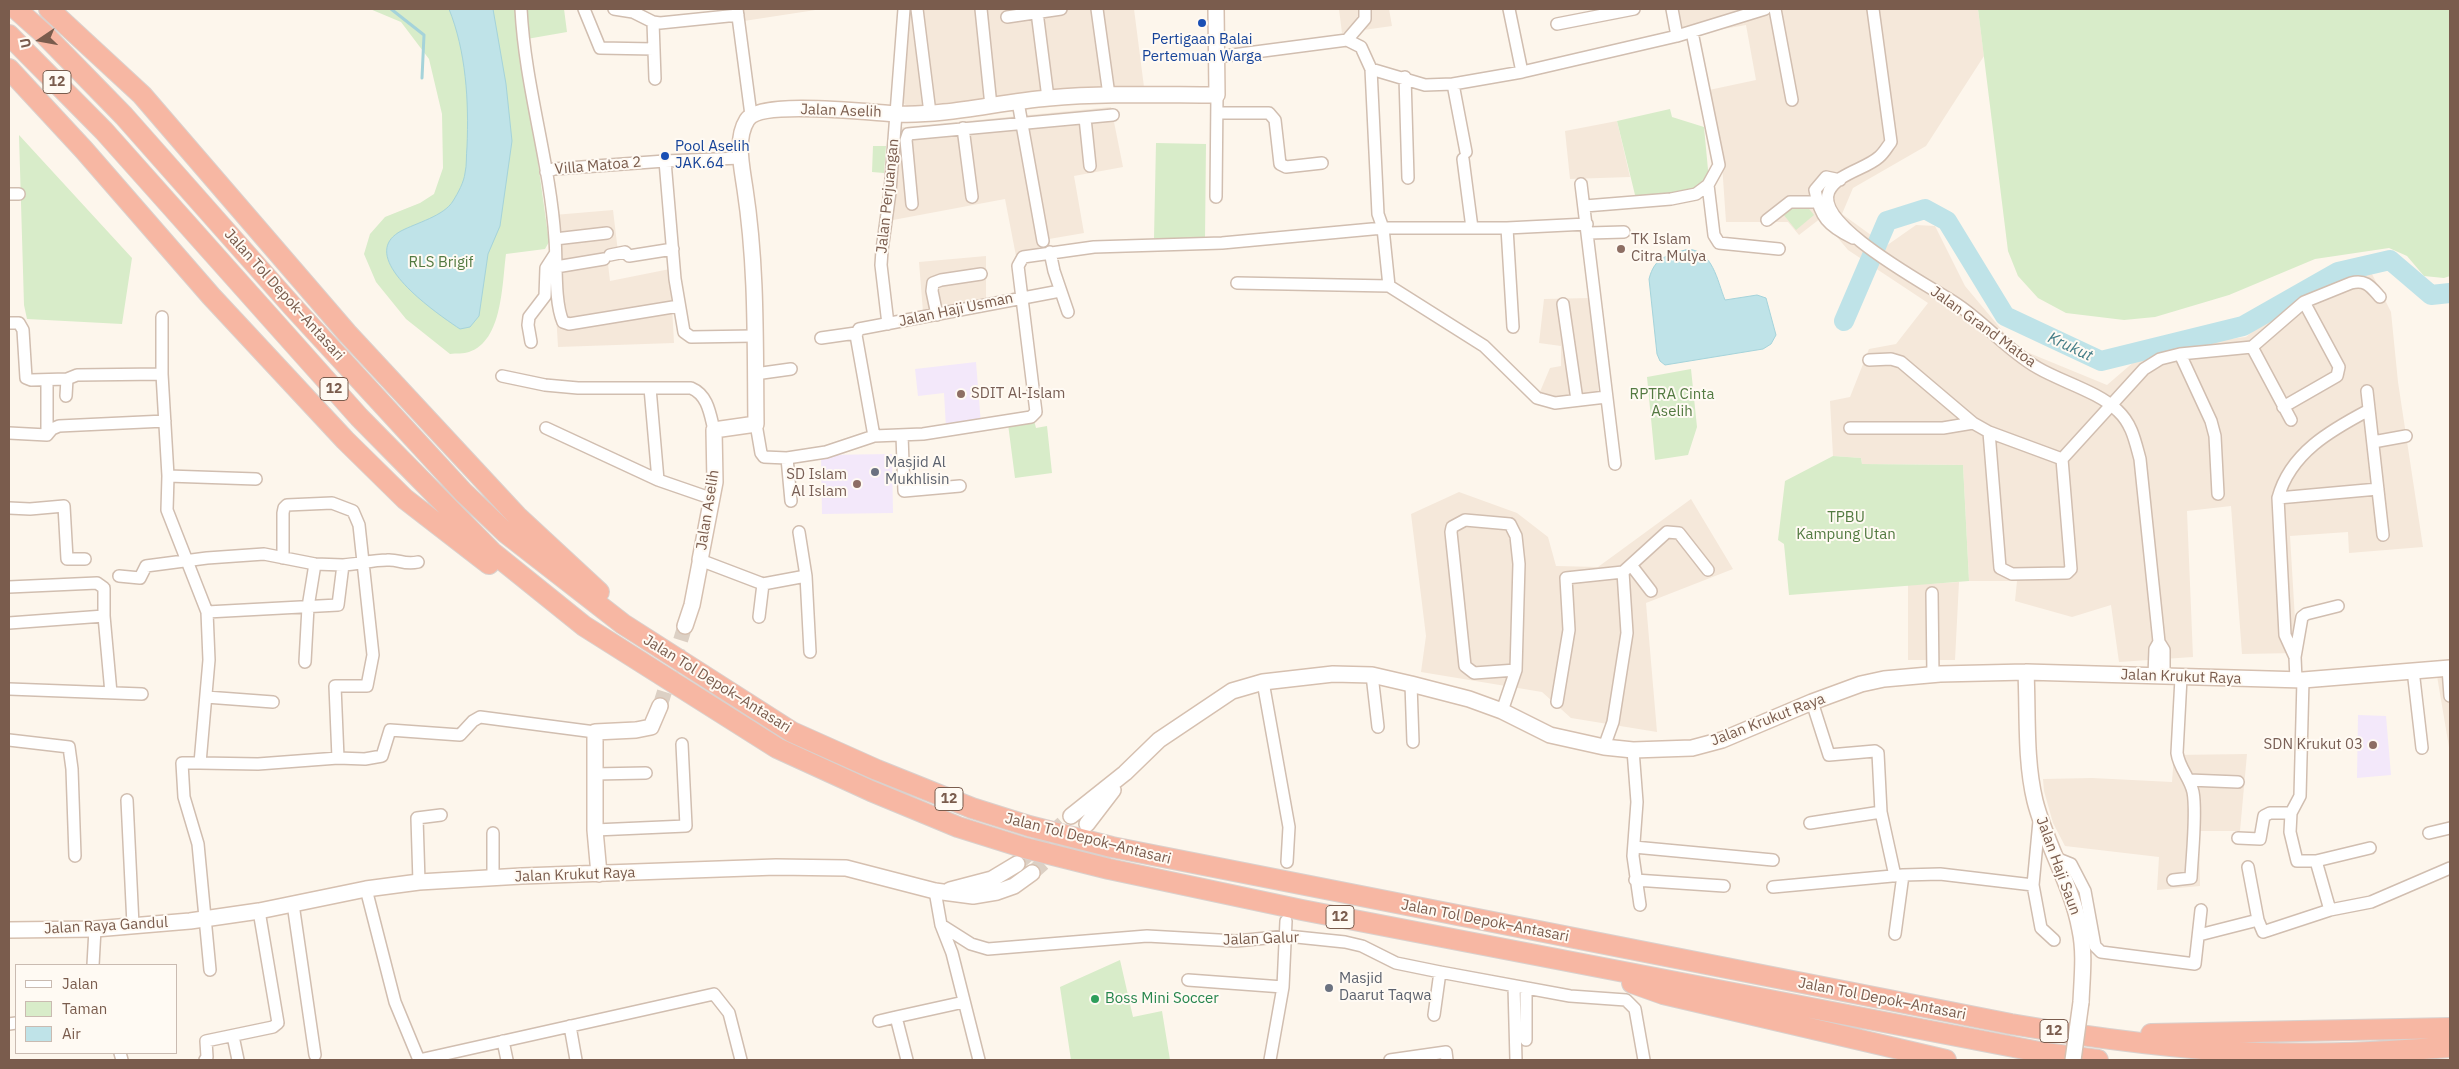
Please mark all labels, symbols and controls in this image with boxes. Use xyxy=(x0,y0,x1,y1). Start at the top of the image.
north arrow xyxy=(15,15,65,65)
marker: Pertigaan Balai Pertemuan Warga xyxy=(1196,17,1208,29)
place label: Pertigaan Balai Pertemuan Warga xyxy=(1142,31,1262,66)
text: U xyxy=(16,36,35,50)
road number: 12 xyxy=(43,70,71,94)
street label: Jalan Aselih xyxy=(800,101,882,121)
place label: Pool Aselih JAK.64 xyxy=(675,138,750,173)
street label: Jalan Perjuangan xyxy=(873,138,903,254)
marker: Pool Aselih JAK.64 xyxy=(659,150,671,162)
street label: Villa Matoa 2 xyxy=(554,153,642,179)
street label: Jalan Tol Depok–Antasari xyxy=(220,226,348,364)
place label: TK Islam Citra Mulya xyxy=(1631,231,1706,266)
marker: TK Islam Citra Mulya xyxy=(1615,243,1627,255)
park label: RLS Brigif xyxy=(409,254,473,272)
street label: Jalan Grand Matoa xyxy=(1927,283,2039,371)
street label: Jalan Haji Usman xyxy=(897,289,1015,331)
water label: Krukut xyxy=(2045,328,2095,366)
road number: 12 xyxy=(320,378,348,400)
place label: SDIT Al-Islam xyxy=(971,385,1065,403)
park label: RPTRA Cinta Aselih xyxy=(1630,386,1714,421)
marker: SDIT Al-Islam xyxy=(955,388,967,400)
place label: Masjid Al Mukhlisin xyxy=(885,454,950,489)
place label: SD Islam Al Islam xyxy=(786,466,847,501)
marker: Masjid Al Mukhlisin xyxy=(869,466,881,478)
street label: Jalan Aselih xyxy=(693,468,723,552)
marker: SD Islam Al Islam xyxy=(851,478,863,490)
park label: TPBU Kampung Utan xyxy=(1796,509,1896,544)
street label: Jalan Tol Depok–Antasari xyxy=(640,631,794,737)
street label: Jalan Krukut Raya xyxy=(2120,666,2242,688)
street label: Jalan Krukut Raya xyxy=(1708,690,1828,750)
place label: SDN Krukut 03 xyxy=(2264,736,2363,754)
marker: SDN Krukut 03 xyxy=(2367,739,2379,751)
road number: 12 xyxy=(935,788,963,811)
street label: Jalan Tol Depok–Antasari xyxy=(1003,810,1173,868)
street label: Jalan Haji Saun xyxy=(2032,814,2084,918)
street label: Jalan Krukut Raya xyxy=(514,864,636,886)
street label: Jalan Tol Depok–Antasari xyxy=(1400,896,1570,946)
road number: 12 xyxy=(1326,906,1354,929)
street label: Jalan Raya Gandul xyxy=(43,914,169,938)
street label: Jalan Galur xyxy=(1223,929,1299,949)
legend xyxy=(15,964,178,1054)
place label: Masjid Daarut Taqwa xyxy=(1339,970,1432,1005)
text: Jalan xyxy=(62,974,98,993)
street label: Jalan Tol Depok–Antasari xyxy=(1797,974,1967,1024)
marker: Masjid Daarut Taqwa xyxy=(1323,982,1335,994)
place label: Boss Mini Soccer xyxy=(1105,990,1219,1008)
marker: Boss Mini Soccer xyxy=(1089,993,1101,1005)
text: Taman xyxy=(62,999,107,1018)
road number: 12 xyxy=(2040,1019,2068,1042)
text: Air xyxy=(62,1024,81,1043)

